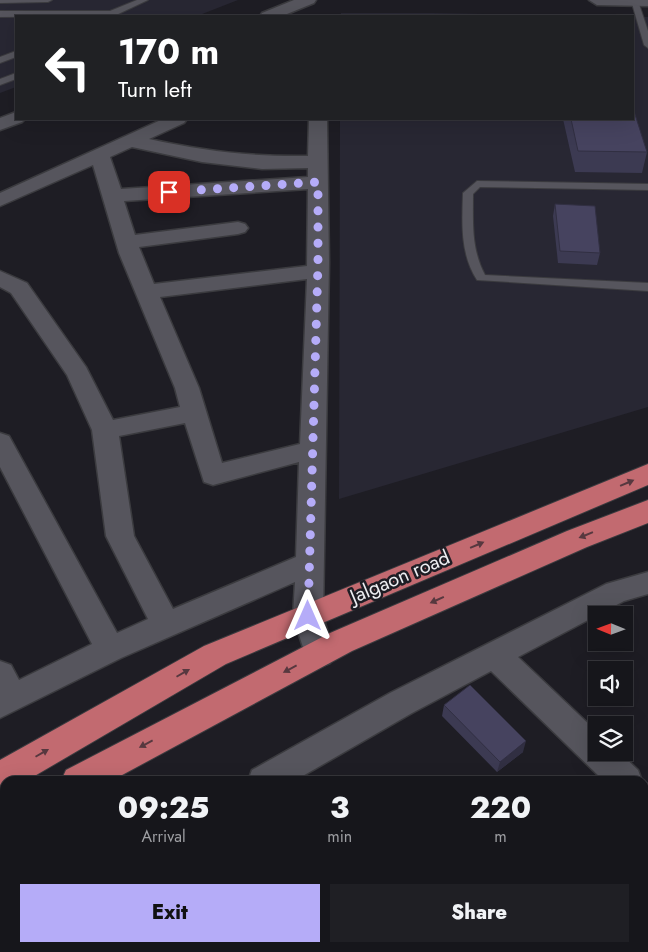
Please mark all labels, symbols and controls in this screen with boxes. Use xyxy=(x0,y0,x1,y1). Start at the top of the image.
text: 170 m xyxy=(118,27,219,77)
icon: left xyxy=(35,35,100,100)
text: Turn left xyxy=(118,73,192,105)
pin xyxy=(148,171,190,213)
icon: arrive xyxy=(155,178,183,206)
one-way arrow xyxy=(620,479,635,487)
one-way arrow xyxy=(579,532,594,540)
one-way arrow xyxy=(470,541,484,549)
street label: Jalgaon road xyxy=(343,543,454,612)
position arrow xyxy=(281,589,333,641)
one-way arrow xyxy=(430,597,444,605)
north arrow xyxy=(588,606,632,651)
map controls xyxy=(588,606,633,761)
button: sound xyxy=(588,661,633,706)
one-way arrow xyxy=(283,665,298,673)
one-way arrow xyxy=(177,668,190,677)
button: layers xyxy=(588,716,633,761)
one-way arrow xyxy=(139,740,154,748)
one-way arrow xyxy=(36,749,49,758)
text: 09:25 xyxy=(118,786,209,829)
text: 3 xyxy=(330,786,349,829)
text: 220 xyxy=(470,786,531,829)
text: Arrival xyxy=(142,825,186,848)
text: min xyxy=(327,825,352,848)
text: m xyxy=(494,825,507,848)
button: Exit xyxy=(20,884,320,942)
button: Share xyxy=(330,884,629,942)

